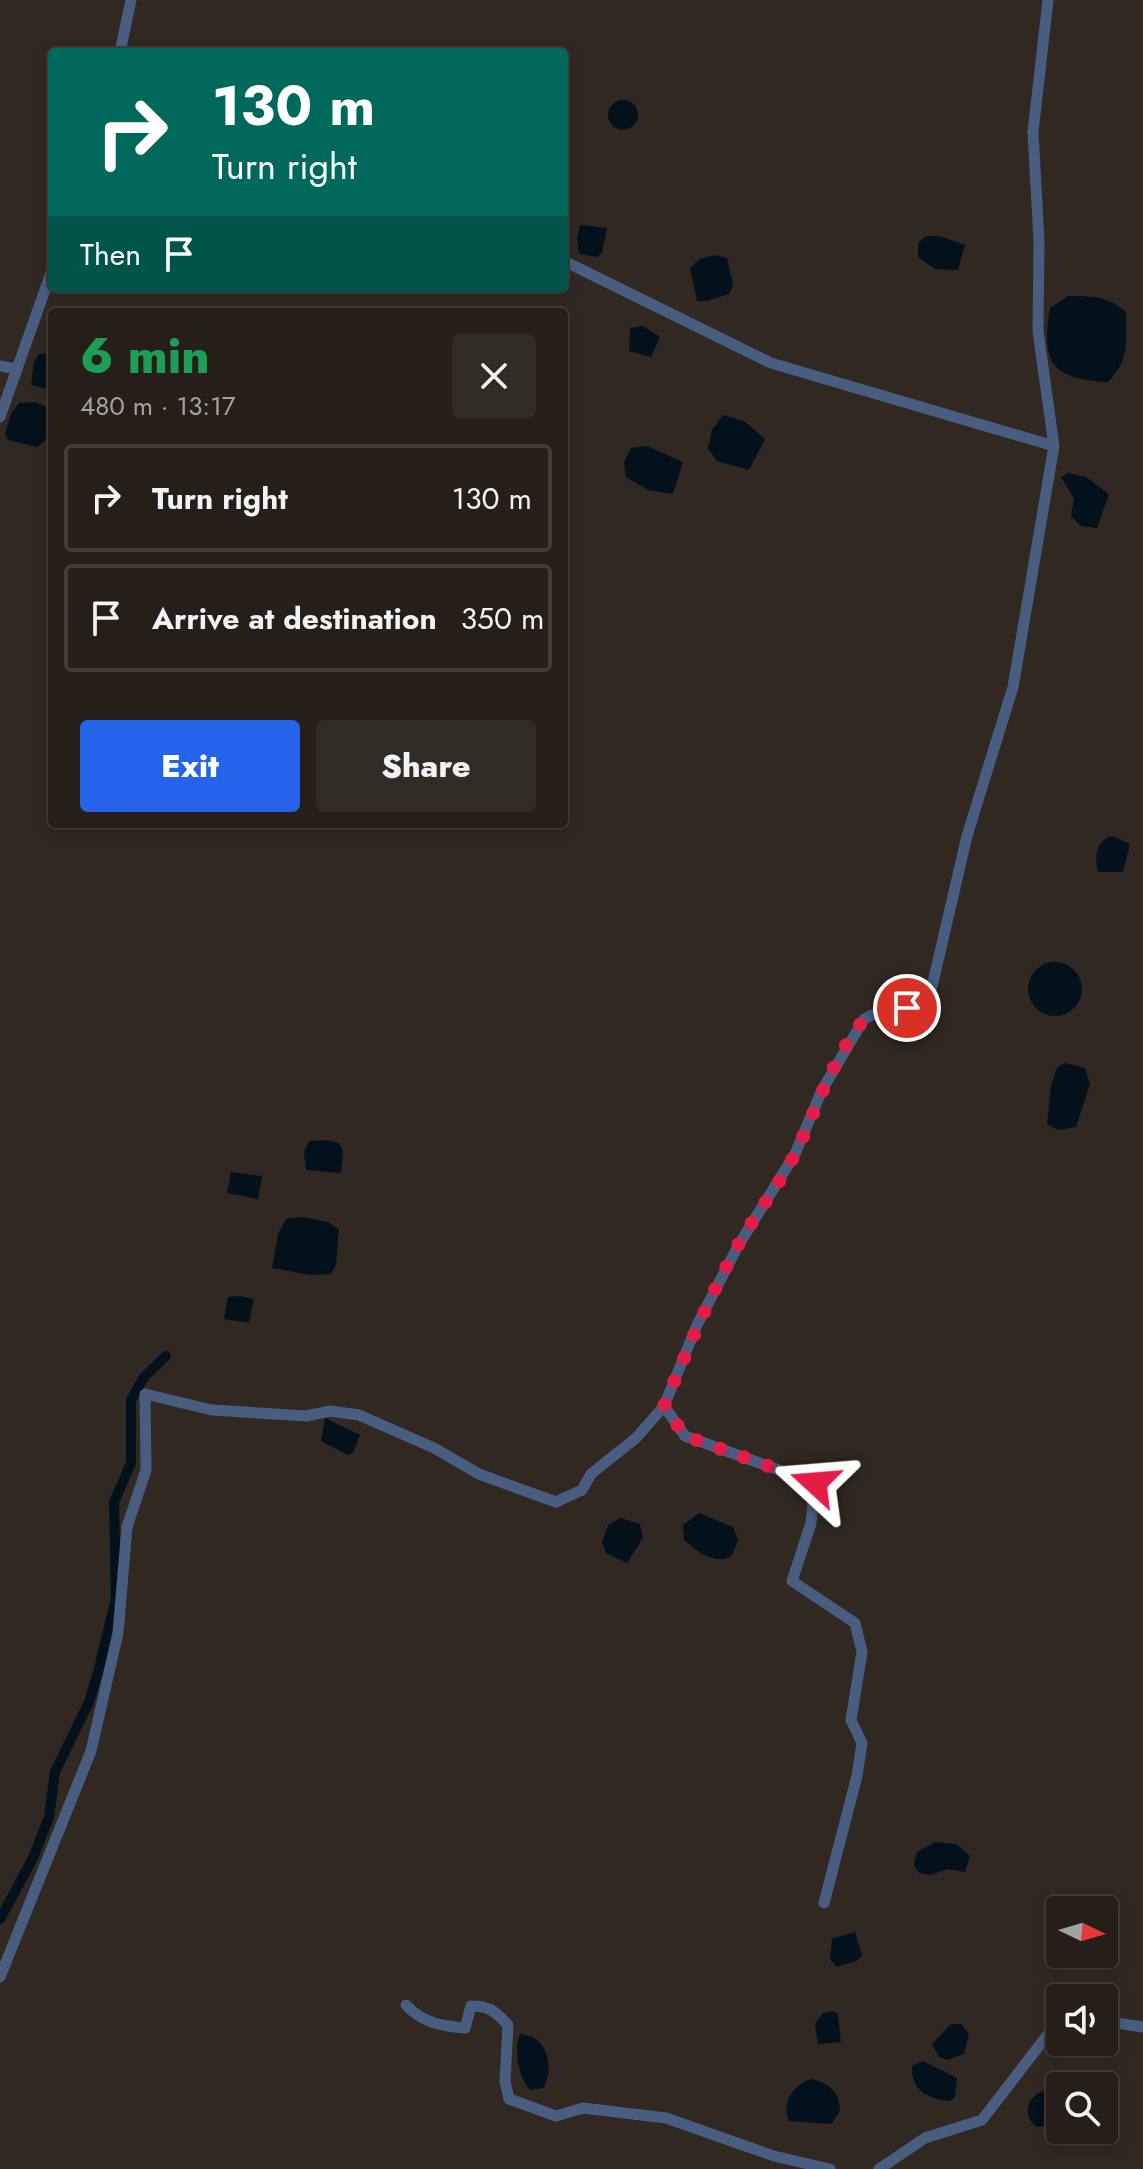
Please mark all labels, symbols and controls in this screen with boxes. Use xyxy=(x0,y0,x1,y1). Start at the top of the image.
text: 130 m xyxy=(212,65,375,146)
icon: right xyxy=(80,80,184,184)
text: Turn right xyxy=(212,140,357,192)
icon: arrive xyxy=(157,232,201,276)
text: Then xyxy=(80,233,141,276)
text: 6 min xyxy=(80,322,210,391)
button: close xyxy=(452,334,536,418)
text: 480 m · 13:17 xyxy=(80,387,235,425)
icon: right xyxy=(84,476,128,520)
text: Turn right xyxy=(152,477,288,520)
text: 130 m xyxy=(452,477,532,520)
icon: arrive xyxy=(84,596,128,640)
text: Arrive at destination xyxy=(152,597,437,640)
text: 350 m xyxy=(461,597,544,640)
button: Exit xyxy=(80,720,300,812)
button: Share xyxy=(316,720,536,812)
pin xyxy=(873,974,941,1042)
icon: arrive xyxy=(885,986,929,1030)
position arrow xyxy=(773,1441,857,1525)
north arrow xyxy=(1046,1896,1118,1968)
map controls xyxy=(1046,1896,1118,2144)
button: sound xyxy=(1046,1984,1118,2056)
button: search xyxy=(1046,2072,1118,2144)

